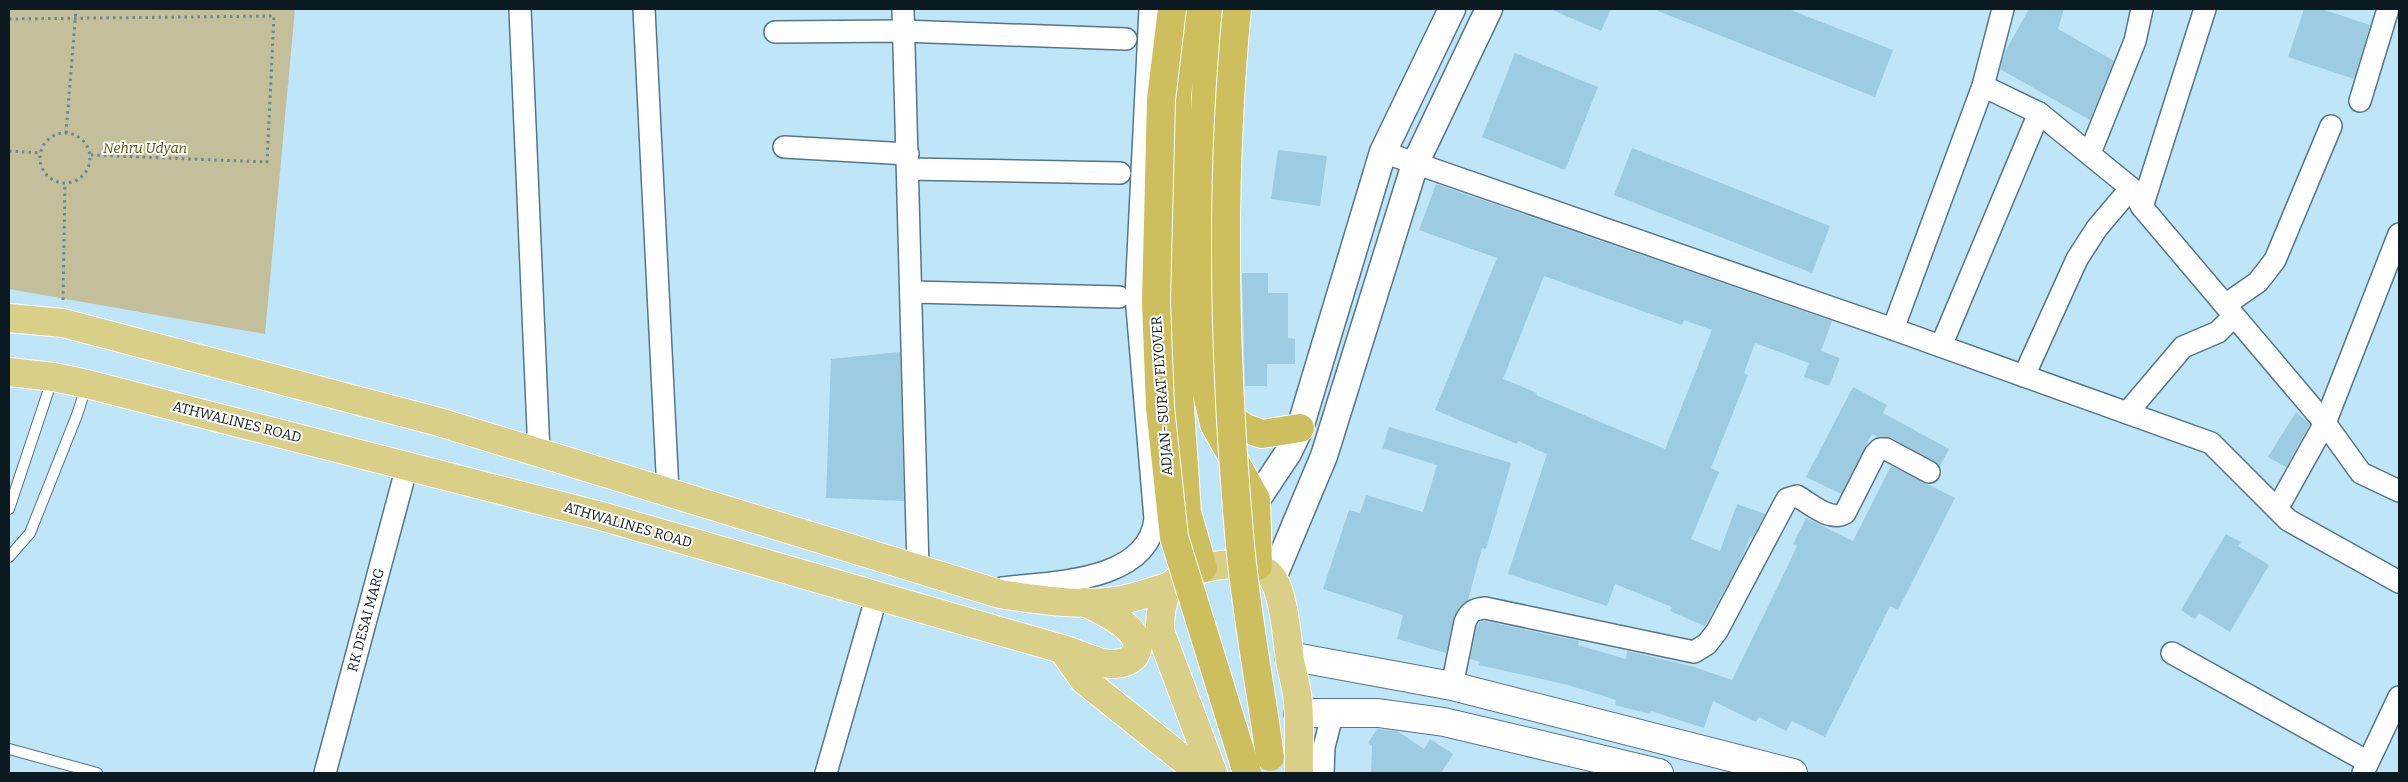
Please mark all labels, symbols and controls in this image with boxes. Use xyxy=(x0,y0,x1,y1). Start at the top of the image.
park label: Nehru Udyan xyxy=(103,140,187,157)
street label: ADJAN- SURAT FLYOVER xyxy=(1148,315,1176,477)
street label: ATHWALINES ROAD xyxy=(171,398,303,446)
street label: ATHWALINES ROAD xyxy=(562,499,694,551)
street label: RK DESAI MARG xyxy=(344,566,388,674)

